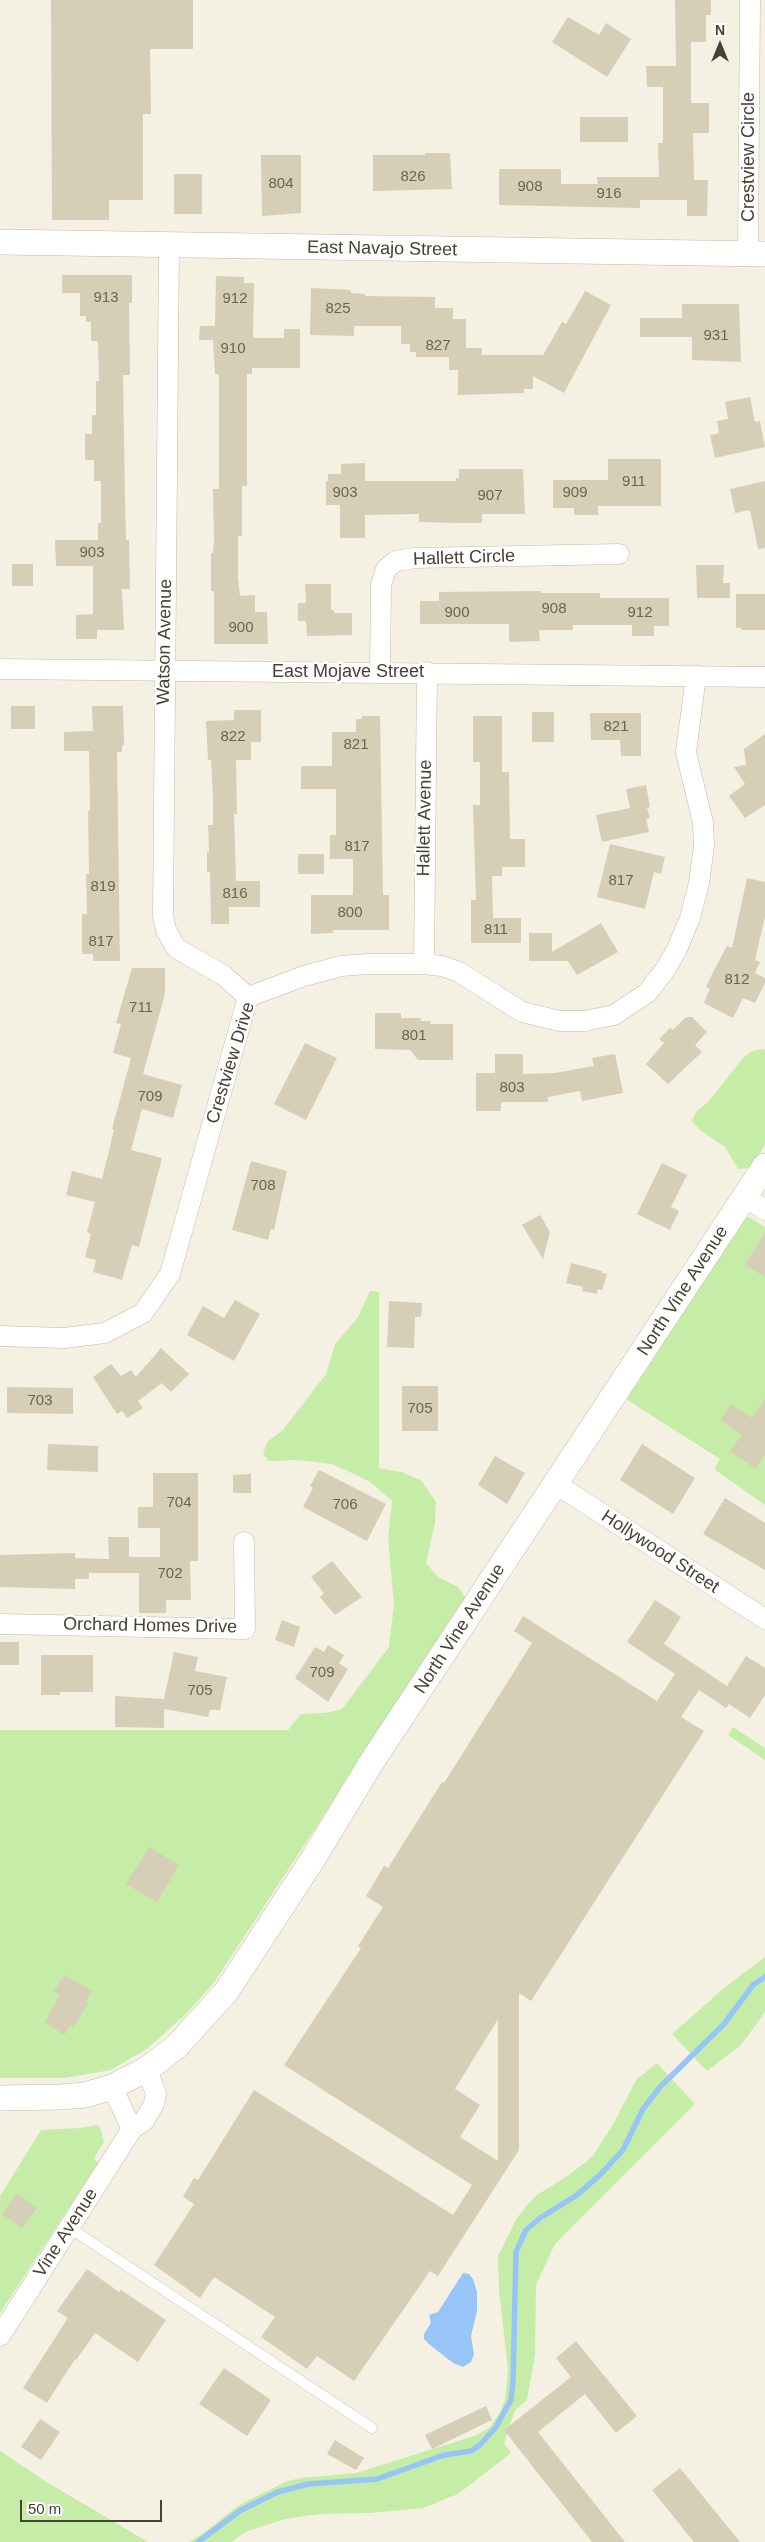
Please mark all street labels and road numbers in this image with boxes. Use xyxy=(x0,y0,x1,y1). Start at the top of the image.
street label: Crestview Circle xyxy=(738,92,760,222)
street label: East Navajo Street xyxy=(307,237,457,261)
street label: Hallett Circle xyxy=(413,545,515,571)
street label: Watson Avenue xyxy=(153,579,177,705)
street label: East Mojave Street xyxy=(272,661,424,683)
street label: Hallett Avenue xyxy=(413,759,437,877)
street label: Crestview Drive xyxy=(202,1000,260,1126)
street label: North Vine Avenue xyxy=(633,1222,733,1360)
street label: Hollywood Street xyxy=(597,1506,723,1598)
street label: North Vine Avenue xyxy=(410,1560,510,1698)
street label: Orchard Homes Drive xyxy=(63,1614,237,1638)
street label: Vine Avenue xyxy=(29,2185,103,2281)

